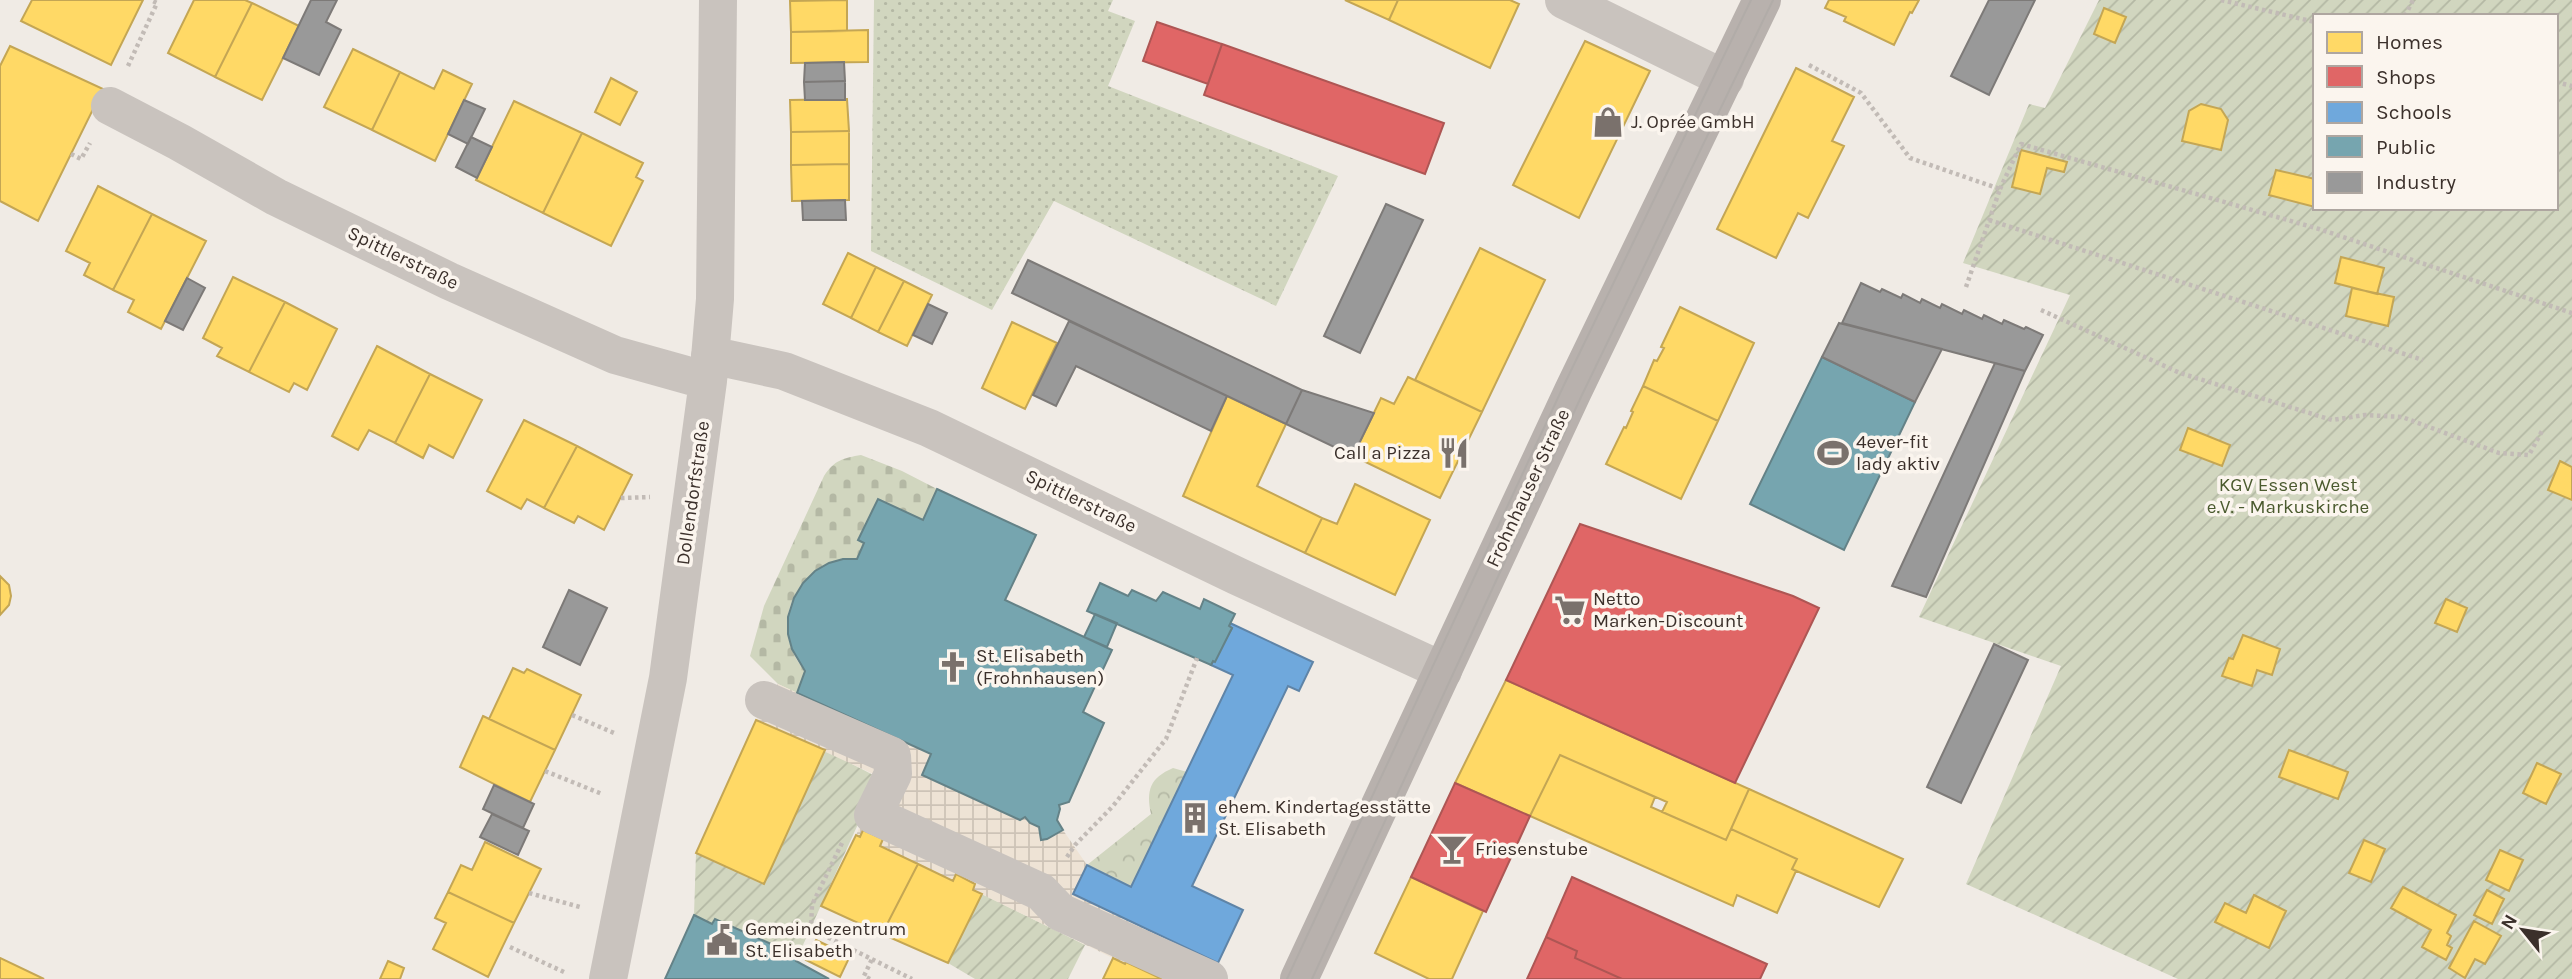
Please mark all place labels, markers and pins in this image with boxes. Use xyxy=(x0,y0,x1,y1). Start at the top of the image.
shop icon: J. Oprée GmbH xyxy=(1591,105,1625,139)
place label: J. Oprée GmbH xyxy=(1631,111,1755,133)
place label: 4ever-fit lady aktiv xyxy=(1856,431,1940,475)
restaurant icon: Call a Pizza xyxy=(1437,436,1471,470)
sports icon: 4ever-fit lady aktiv xyxy=(1816,436,1850,470)
place label: Call a Pizza xyxy=(1334,442,1431,464)
place label: Netto Marken-Discount xyxy=(1593,588,1743,632)
supermarket icon: Netto Marken-Discount xyxy=(1553,593,1587,627)
place label: St. Elisabeth (Frohnhausen) xyxy=(976,645,1104,689)
church icon: St. Elisabeth (Frohnhausen) xyxy=(936,650,970,684)
place label: ehem. Kindertagesstätte St. Elisabeth xyxy=(1218,796,1431,840)
building icon: ehem. Kindertagesstätte St. Elisabeth xyxy=(1178,801,1212,835)
bar icon: Friesenstube xyxy=(1435,832,1469,866)
place label: Friesenstube xyxy=(1475,838,1588,860)
place label: Gemeindezentrum St. Elisabeth xyxy=(745,918,906,962)
public building icon: Gemeindezentrum St. Elisabeth xyxy=(705,923,739,957)

